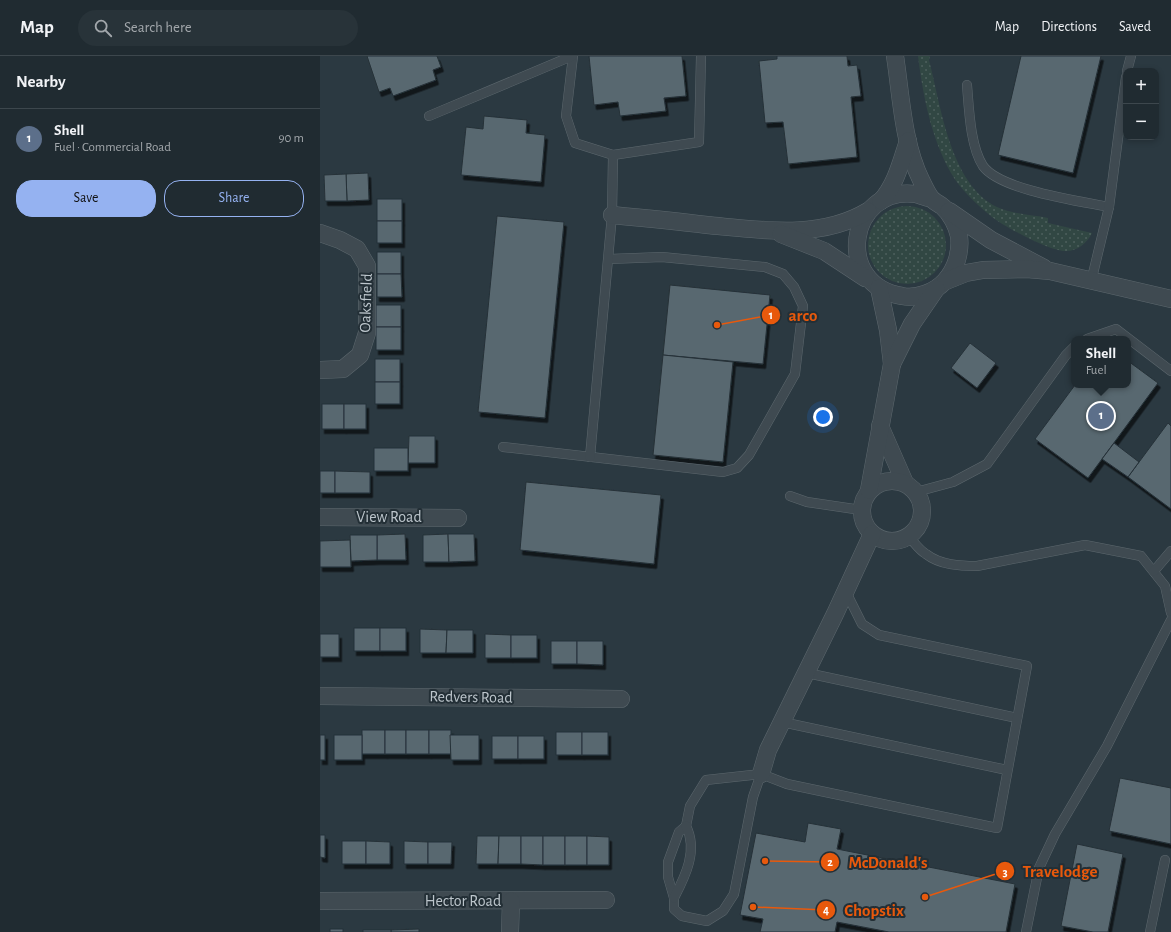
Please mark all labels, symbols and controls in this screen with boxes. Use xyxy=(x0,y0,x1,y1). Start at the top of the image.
search box xyxy=(78,10,358,46)
icon: search xyxy=(92,17,114,39)
text: Map xyxy=(20,18,54,37)
text: Search here xyxy=(124,20,192,35)
text: Map xyxy=(995,20,1019,34)
text: Directions xyxy=(1041,20,1097,34)
text: Saved xyxy=(1119,20,1151,34)
map controls xyxy=(1123,68,1159,140)
button: + xyxy=(1123,68,1159,104)
text: Nearby xyxy=(16,73,66,90)
button: − xyxy=(1123,104,1159,140)
text: Shell xyxy=(54,123,84,138)
text: 1 xyxy=(27,132,31,145)
text: 90 m xyxy=(278,132,304,145)
text: Fuel · Commercial Road xyxy=(54,141,171,154)
button: Save xyxy=(16,180,156,217)
button: Share xyxy=(164,180,304,217)
street label: Oaksfield xyxy=(357,273,375,333)
callout: arco xyxy=(761,300,826,329)
text: arco xyxy=(789,307,817,324)
text: 1 xyxy=(769,309,773,321)
popup xyxy=(1071,336,1131,388)
text: Shell xyxy=(1086,346,1116,361)
text: Fuel xyxy=(1086,364,1107,377)
pin: 1 xyxy=(1088,401,1114,431)
your location xyxy=(813,407,833,427)
street label: View Road xyxy=(356,509,422,525)
street label: Redvers Road xyxy=(429,688,513,706)
callout: McDonald's xyxy=(820,847,935,876)
text: McDonald's xyxy=(848,854,928,871)
text: 2 xyxy=(827,856,833,868)
callout: Travelodge xyxy=(995,857,1106,886)
text: Travelodge xyxy=(1023,863,1097,880)
text: 3 xyxy=(1002,866,1008,878)
street label: Hector Road xyxy=(425,893,501,909)
callout: Chopstix xyxy=(816,896,912,925)
text: Chopstix xyxy=(844,902,904,919)
text: 4 xyxy=(823,904,829,916)

